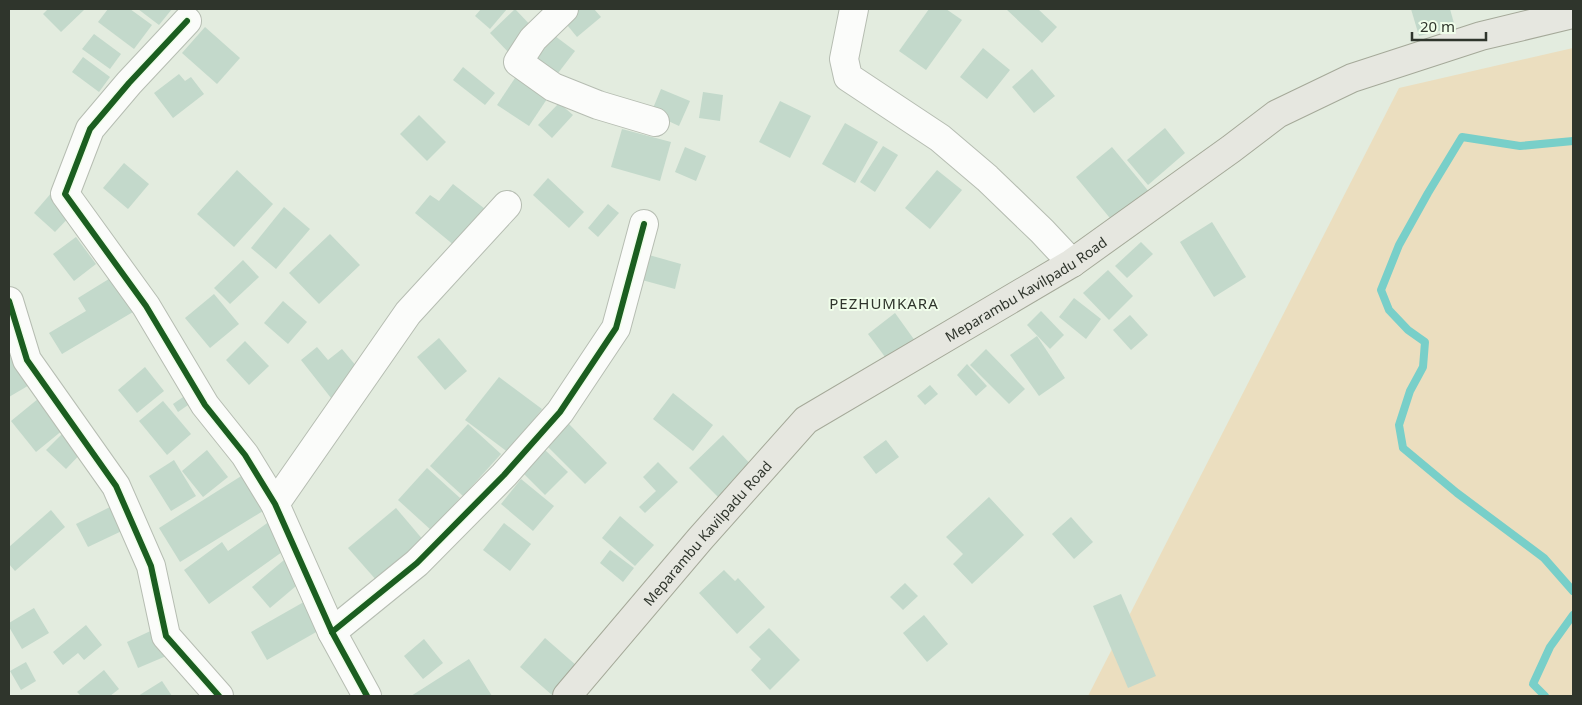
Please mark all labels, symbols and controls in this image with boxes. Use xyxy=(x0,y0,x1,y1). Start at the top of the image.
scale bar xyxy=(1412,10,1486,42)
text: 20 m xyxy=(1420,16,1455,36)
street label: Meparambu Kavilpadu Road xyxy=(941,232,1110,346)
district label: PEZHUMKARA xyxy=(829,293,939,313)
street label: Meparambu Kavilpadu Road xyxy=(638,456,775,609)

